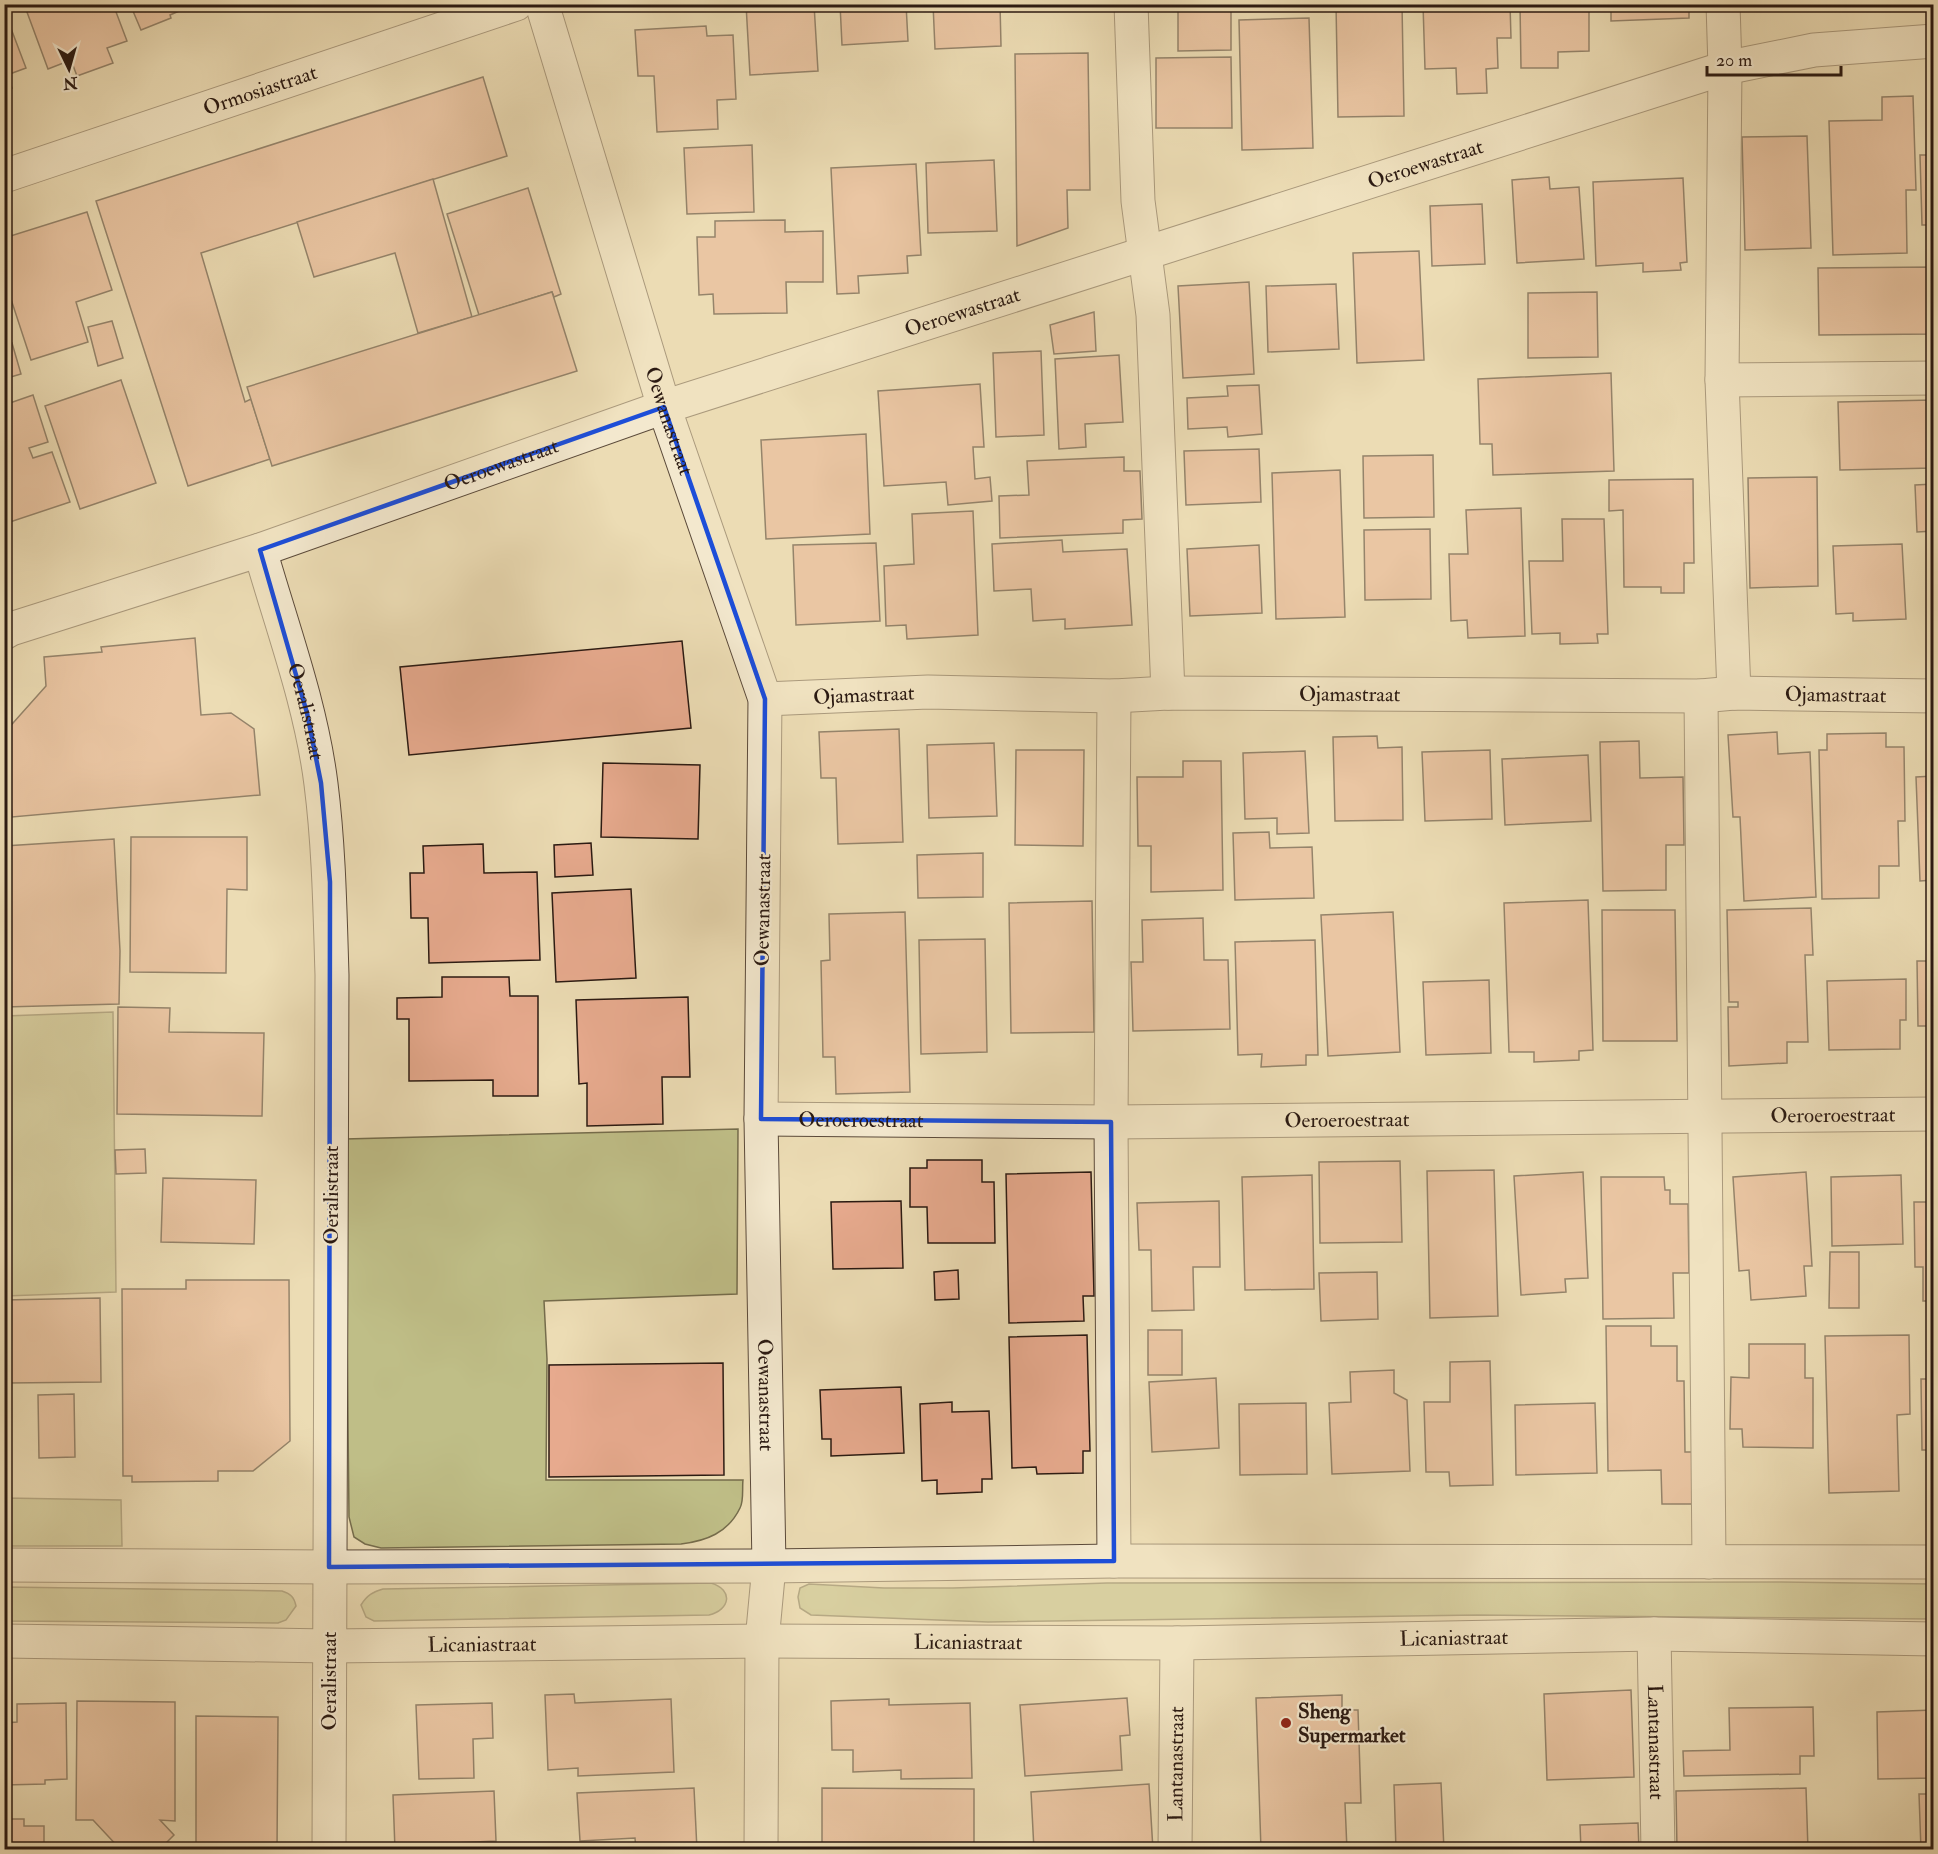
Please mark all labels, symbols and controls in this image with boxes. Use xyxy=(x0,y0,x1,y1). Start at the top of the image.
north arrow xyxy=(39,39,99,99)
scale bar xyxy=(1707,39,1840,77)
text: 20 m xyxy=(1716,49,1752,72)
street label: Ormosiastraat xyxy=(199,58,321,122)
text: N xyxy=(62,72,79,94)
street label: Oeroewastraat xyxy=(1364,133,1487,195)
street label: Oeroewastraat xyxy=(901,281,1024,343)
street label: Oewanastraat xyxy=(639,363,700,479)
street label: Oeroewastraat xyxy=(440,432,562,497)
street label: Oeralistraat xyxy=(281,660,331,762)
street label: Ojamastraat xyxy=(813,679,915,710)
street label: Ojamastraat xyxy=(1299,680,1401,708)
street label: Ojamastraat xyxy=(1785,680,1887,709)
street label: Oewanastraat xyxy=(749,853,777,967)
street label: Oeroeroestraat xyxy=(1770,1101,1896,1129)
street label: Oeroeroestraat xyxy=(798,1106,924,1134)
street label: Oeroeroestraat xyxy=(1284,1106,1410,1134)
street label: Oeralistraat xyxy=(318,1145,345,1245)
street label: Oewanastraat xyxy=(751,1338,780,1452)
street label: Licaniastraat xyxy=(1399,1623,1509,1652)
street label: Licaniastraat xyxy=(913,1628,1023,1656)
street label: Licaniastraat xyxy=(427,1630,537,1658)
street label: Oeralistraat xyxy=(316,1631,343,1731)
street label: Lantanastraat xyxy=(1641,1684,1671,1800)
place label: Sheng Supermarket xyxy=(1298,1698,1406,1749)
street label: Lantanastraat xyxy=(1162,1706,1190,1822)
marker: Sheng Supermarket xyxy=(1279,1716,1293,1730)

